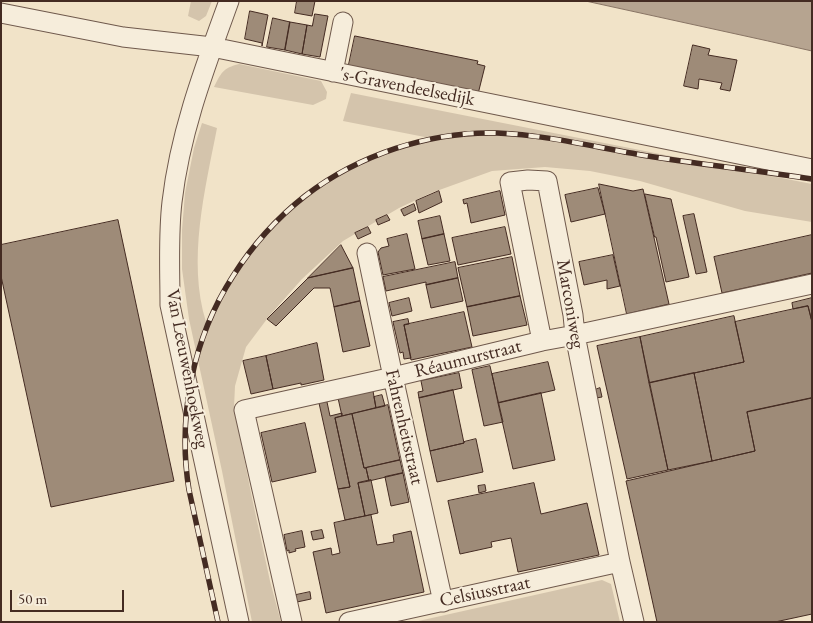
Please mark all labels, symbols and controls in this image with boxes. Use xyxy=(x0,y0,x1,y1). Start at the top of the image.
street label: 's-Gravendeelsedijk xyxy=(337,63,477,111)
street label: Marconiweg xyxy=(551,258,589,350)
street label: Van Leeuwenhoekweg xyxy=(160,287,214,451)
street label: Réaumurstraat xyxy=(412,335,524,383)
street label: Fahrenheitstraat xyxy=(380,367,428,487)
street label: Celsiusstraat xyxy=(438,571,532,613)
scale bar xyxy=(12,580,126,612)
text: 50 m xyxy=(18,589,47,608)

